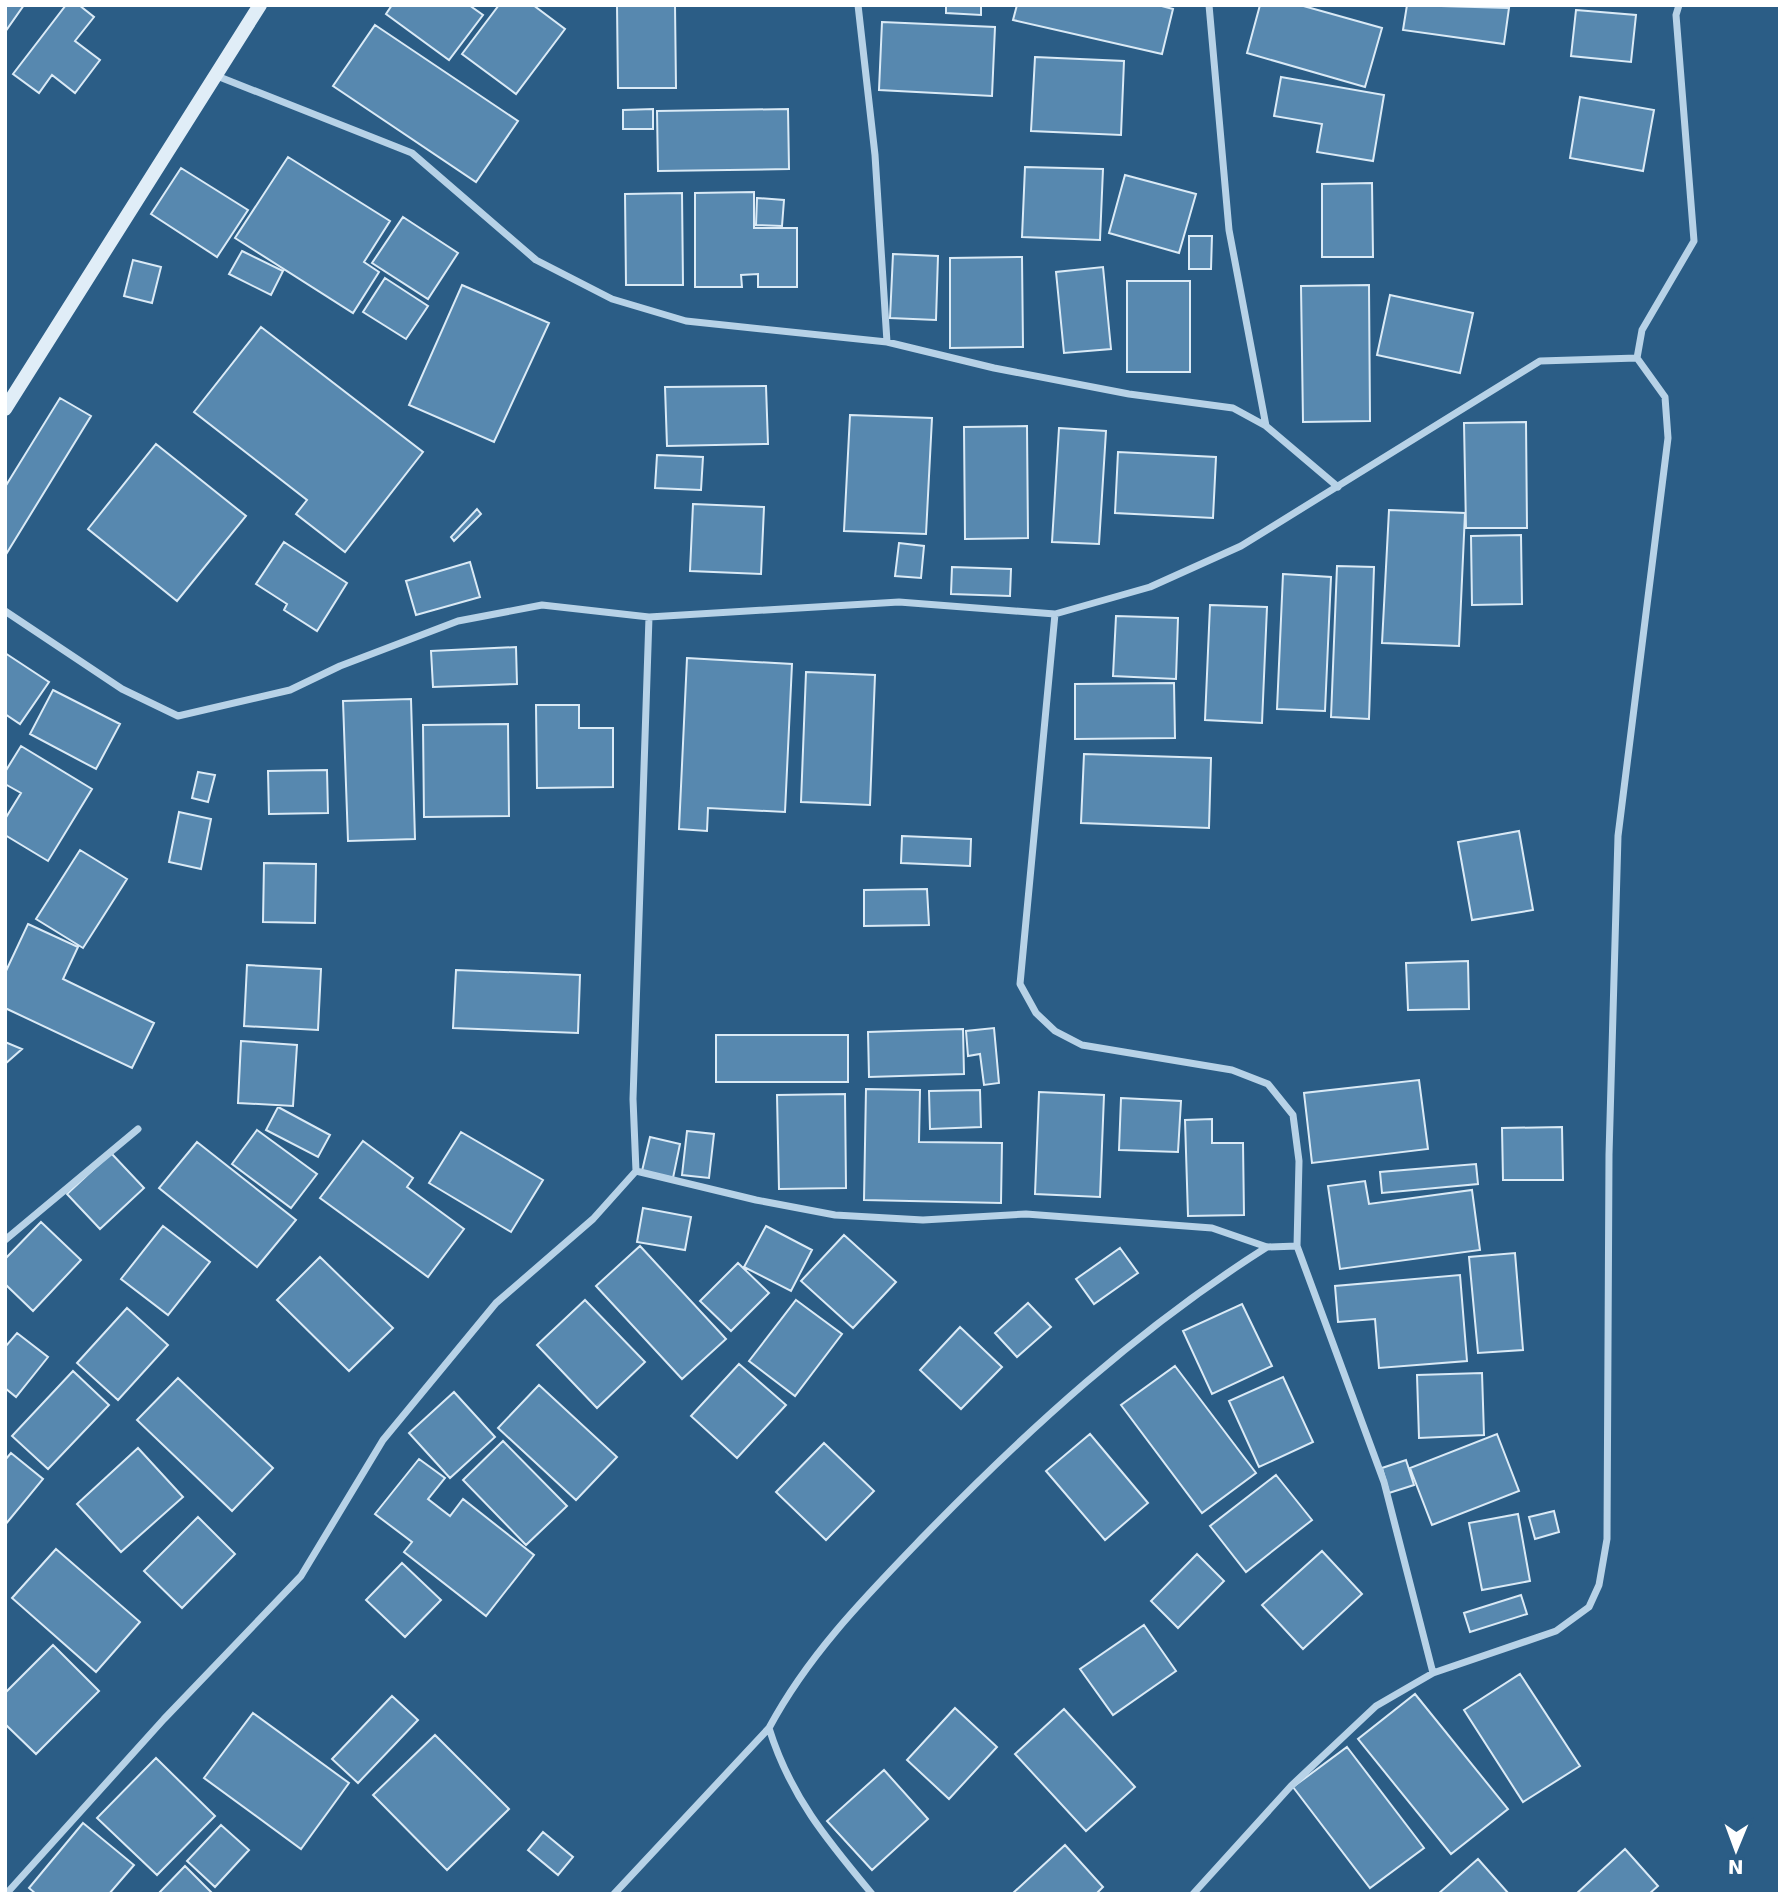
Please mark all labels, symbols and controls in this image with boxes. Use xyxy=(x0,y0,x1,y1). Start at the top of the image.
north arrow xyxy=(1701,1815,1771,1885)
text: N xyxy=(1728,1856,1744,1878)

